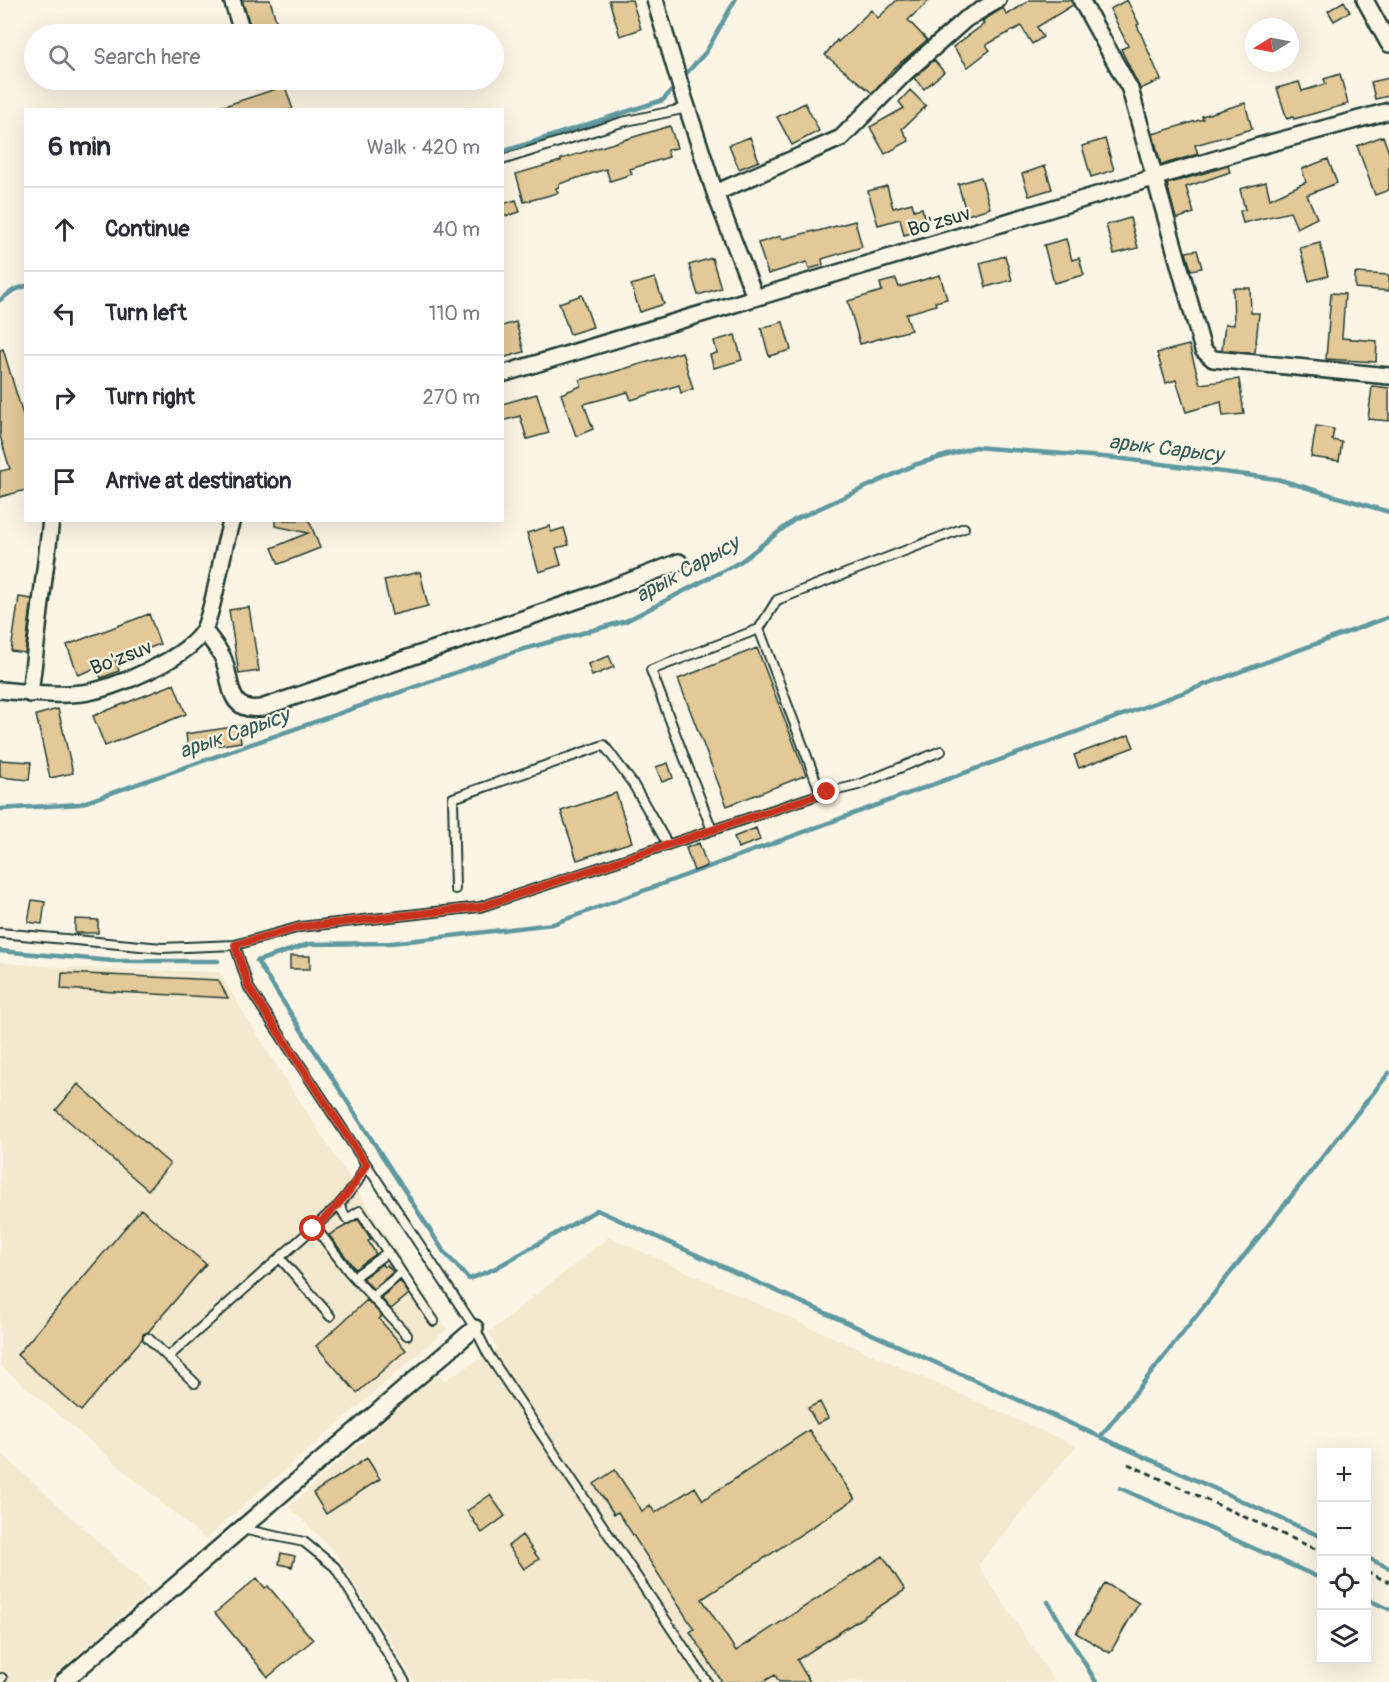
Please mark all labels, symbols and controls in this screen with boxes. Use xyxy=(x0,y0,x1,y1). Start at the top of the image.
north arrow xyxy=(1245,18,1299,72)
search box xyxy=(24,24,504,90)
icon: search xyxy=(45,41,78,74)
text: Search here xyxy=(93,43,200,71)
text: 6 min xyxy=(48,131,111,163)
text: Walk · 420 m xyxy=(367,135,480,160)
street label: Bo'zsuv xyxy=(905,201,973,242)
icon: ahead xyxy=(48,213,81,246)
text: Continue xyxy=(105,215,189,243)
text: 40 m xyxy=(433,217,480,242)
icon: left xyxy=(48,297,81,330)
text: Turn left xyxy=(105,299,187,327)
text: 110 m xyxy=(429,301,480,326)
icon: right xyxy=(48,381,81,414)
text: Turn right xyxy=(105,383,195,411)
text: 270 m xyxy=(422,385,480,410)
water label: арык Сарысу xyxy=(1108,428,1227,469)
icon: arrive xyxy=(48,465,81,498)
text: Arrive at destination xyxy=(105,467,291,495)
water label: арык Сарысу xyxy=(631,528,746,609)
street label: Bo'zsuv xyxy=(87,634,156,681)
water label: арык Сарысу xyxy=(176,701,295,765)
route end xyxy=(813,778,839,804)
route start xyxy=(299,1215,325,1241)
map controls xyxy=(1317,1448,1371,1664)
button: + xyxy=(1317,1448,1371,1502)
button: − xyxy=(1317,1502,1371,1556)
button: locate xyxy=(1317,1556,1371,1610)
button: layers xyxy=(1317,1610,1371,1664)

